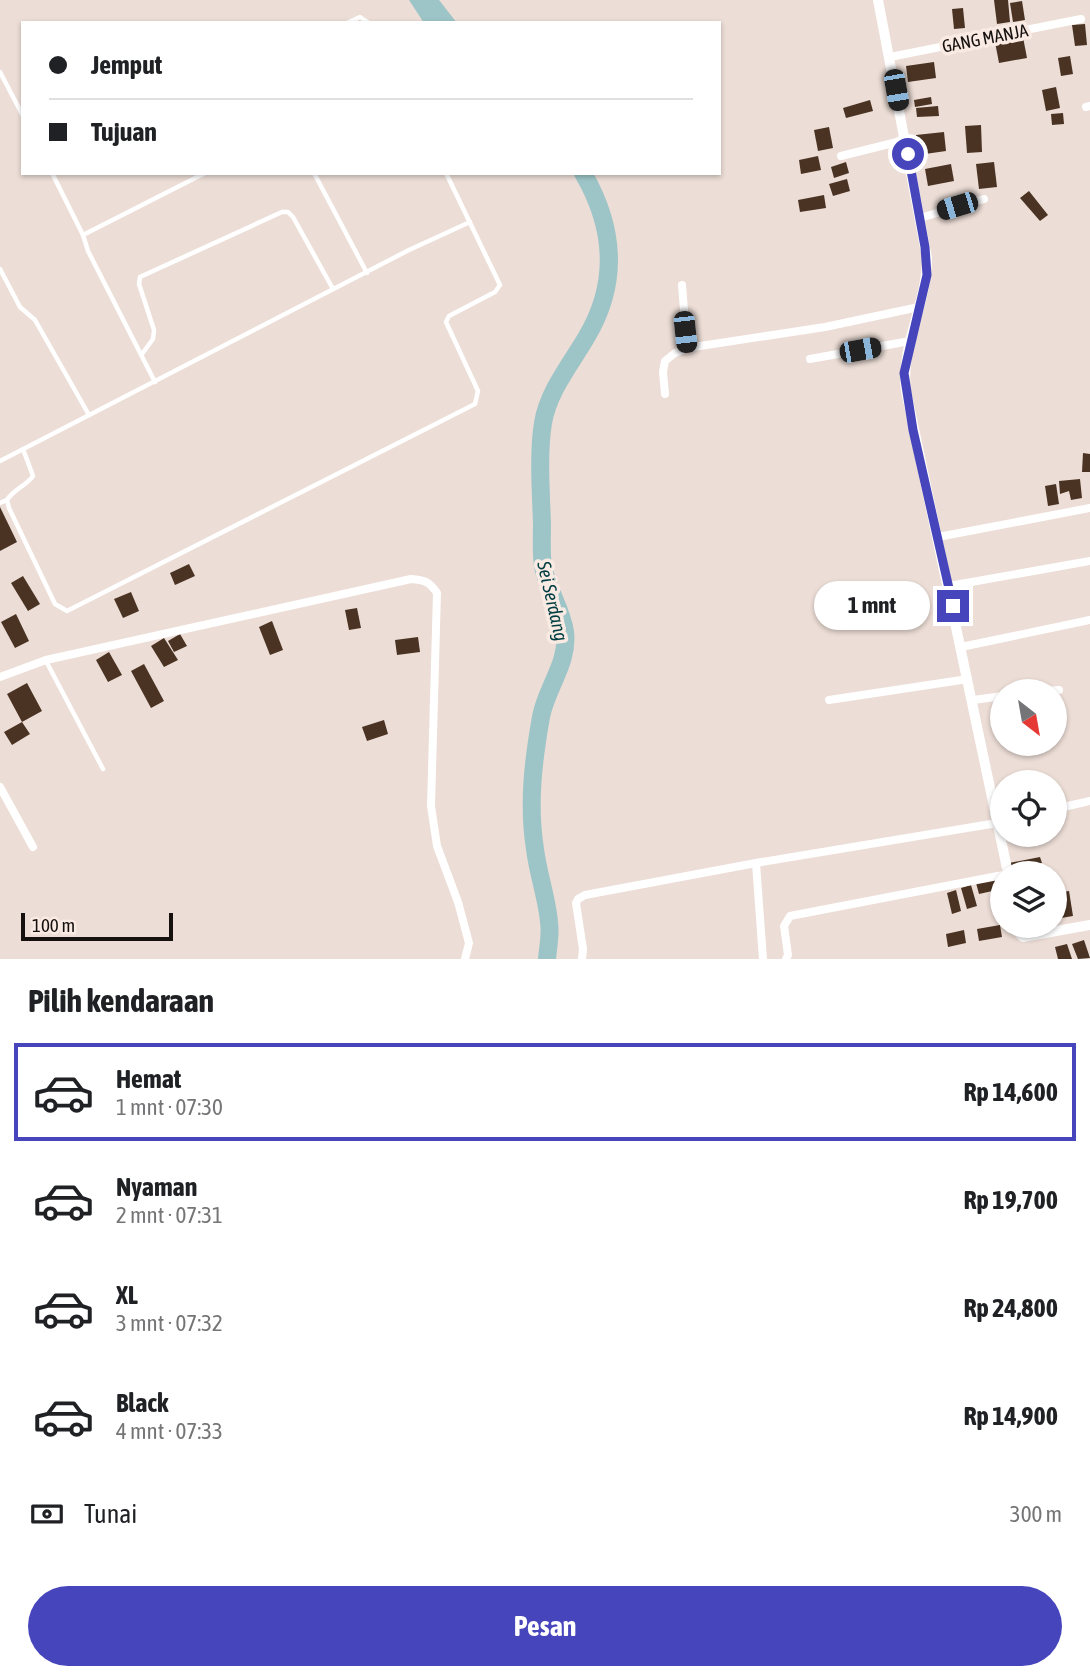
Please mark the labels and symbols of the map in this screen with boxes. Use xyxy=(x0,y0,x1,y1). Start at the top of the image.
street label: GANG MANJA xyxy=(940,19,1030,57)
car xyxy=(883,67,910,113)
route start xyxy=(892,138,924,170)
car xyxy=(934,190,981,222)
car xyxy=(673,310,698,354)
car xyxy=(838,336,883,364)
water label: Sei Serdang xyxy=(533,558,573,643)
callout: 1 mnt xyxy=(813,582,928,630)
route end xyxy=(937,590,969,622)
north arrow xyxy=(990,679,1068,756)
scale bar xyxy=(21,910,173,942)

